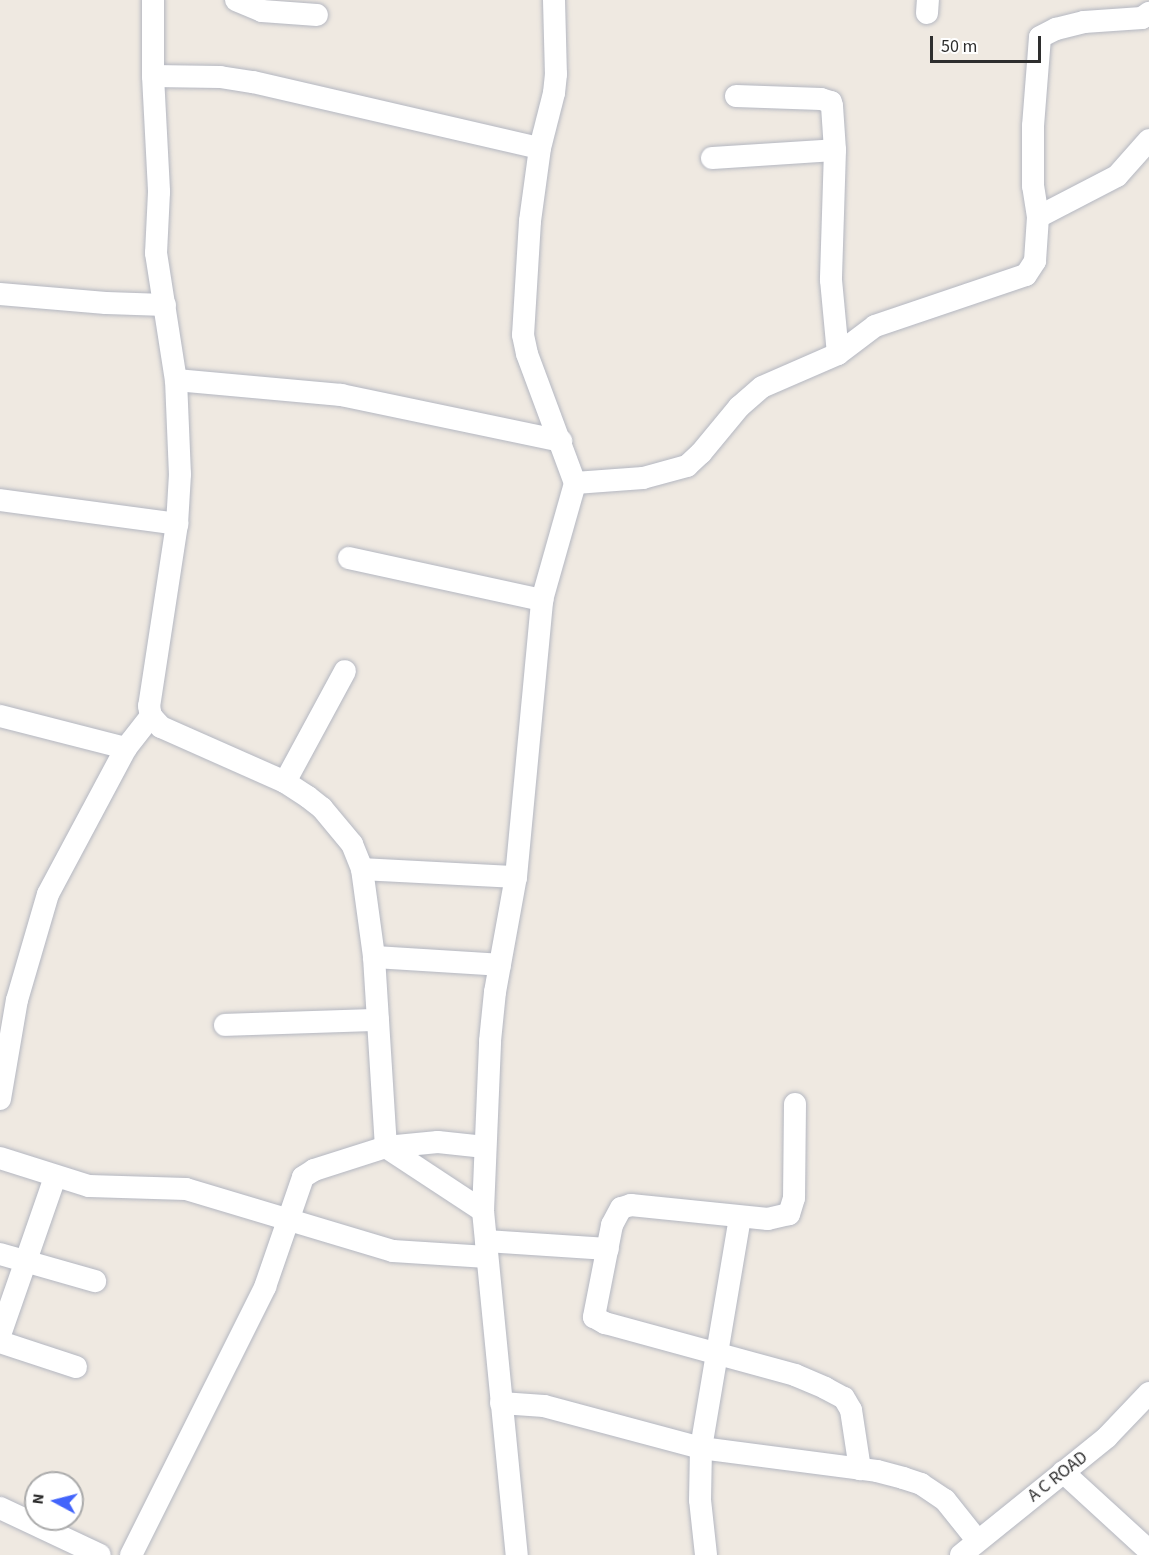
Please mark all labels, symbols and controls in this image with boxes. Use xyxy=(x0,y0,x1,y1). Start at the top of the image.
scale bar xyxy=(933,24,1044,62)
text: 50 m xyxy=(941,34,977,59)
street label: A C ROAD xyxy=(1024,1447,1092,1507)
north arrow xyxy=(24,1471,84,1531)
text: N xyxy=(27,1492,50,1506)

